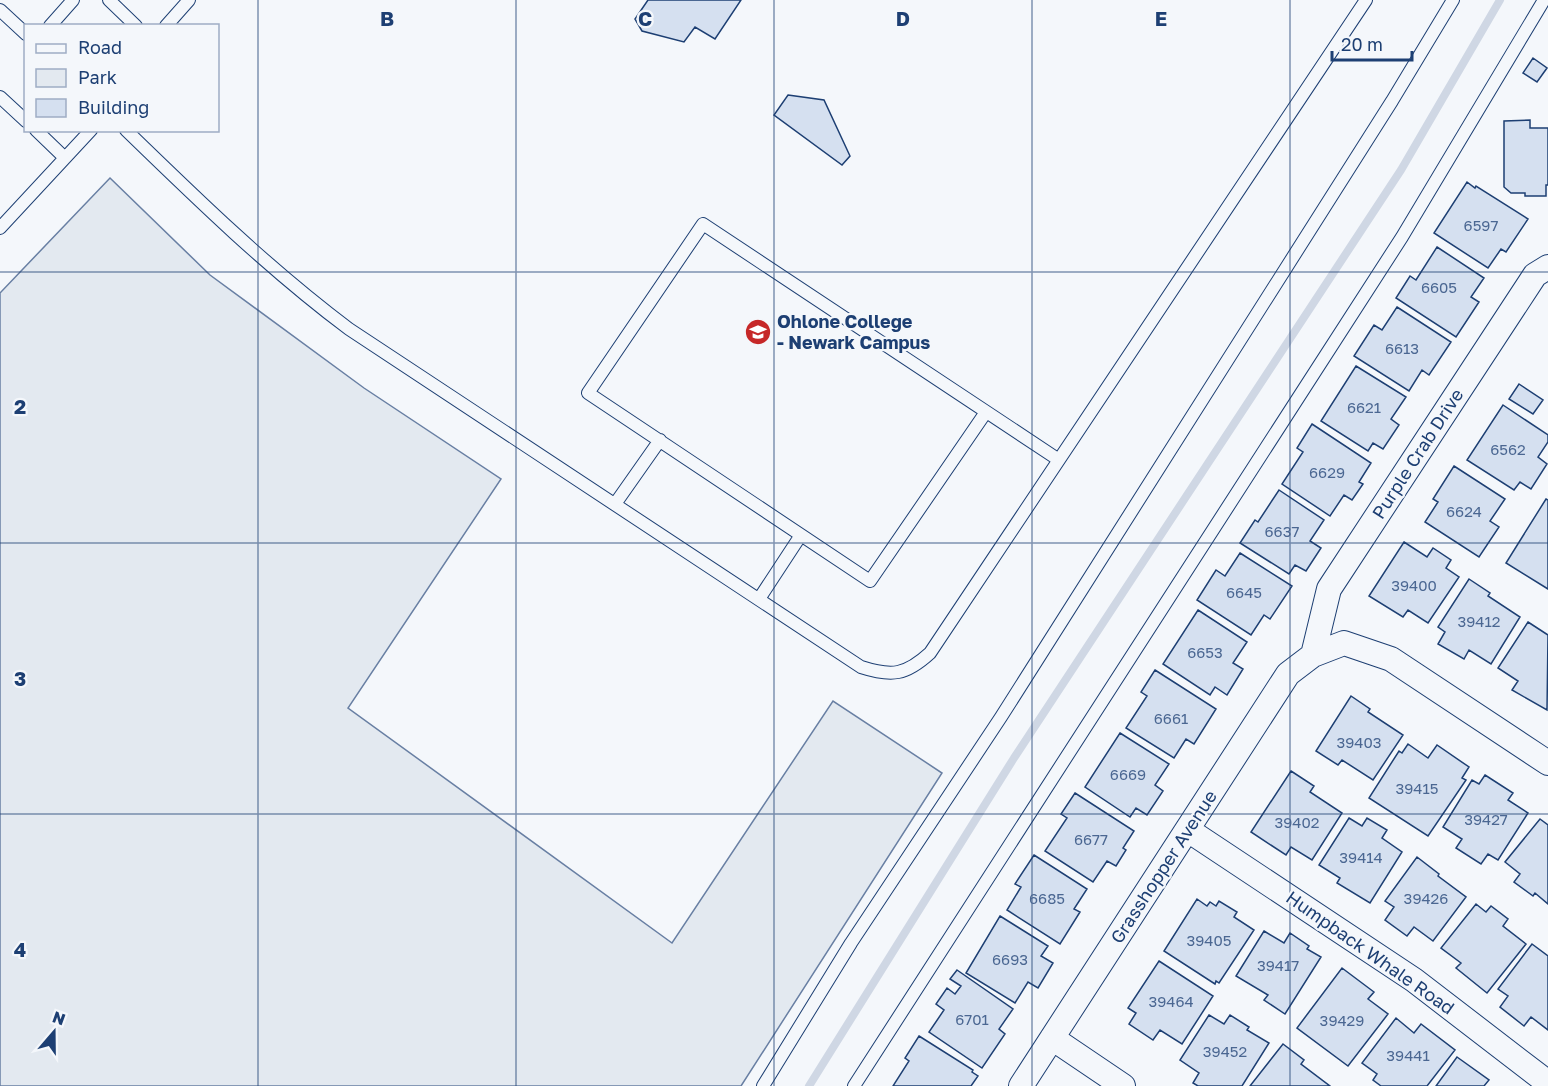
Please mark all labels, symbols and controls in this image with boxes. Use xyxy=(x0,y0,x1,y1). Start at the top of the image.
text: B xyxy=(380,6,394,30)
text: C xyxy=(638,6,652,30)
text: D xyxy=(896,6,910,30)
text: E xyxy=(1155,6,1167,30)
legend xyxy=(24,24,219,132)
scale bar xyxy=(1332,24,1412,62)
text: 20 m xyxy=(1341,33,1383,55)
text: Road xyxy=(78,36,122,58)
text: Park xyxy=(78,66,117,88)
text: Building xyxy=(78,96,149,118)
house number: 6597 xyxy=(1464,216,1498,234)
house number: 6605 xyxy=(1421,278,1457,296)
place label: Ohlone College - Newark Campus xyxy=(777,310,930,353)
school or university icon: Ohlone College - Newark Campus xyxy=(743,317,773,347)
house number: 6613 xyxy=(1385,339,1419,357)
street label: Purple Crab Drive xyxy=(1367,384,1467,523)
text: 2 xyxy=(14,394,26,418)
house number: 6621 xyxy=(1347,398,1381,416)
house number: 6562 xyxy=(1490,440,1526,458)
house number: 6629 xyxy=(1309,463,1345,481)
house number: 6624 xyxy=(1446,502,1482,520)
house number: 6637 xyxy=(1265,522,1299,540)
house number: 39400 xyxy=(1391,576,1437,594)
house number: 6645 xyxy=(1226,583,1262,601)
house number: 39412 xyxy=(1458,612,1500,630)
house number: 6653 xyxy=(1187,643,1223,661)
text: 3 xyxy=(14,666,26,690)
house number: 6661 xyxy=(1154,709,1188,727)
house number: 39403 xyxy=(1336,733,1382,751)
house number: 6669 xyxy=(1110,765,1146,783)
house number: 39415 xyxy=(1396,779,1438,797)
street label: Grasshopper Avenue xyxy=(1105,786,1221,947)
house number: 39427 xyxy=(1464,810,1508,828)
house number: 39402 xyxy=(1274,813,1320,831)
house number: 6677 xyxy=(1074,830,1108,848)
house number: 39414 xyxy=(1339,848,1383,866)
street label: Humpback Whale Road xyxy=(1282,886,1459,1019)
house number: 6685 xyxy=(1029,889,1065,907)
house number: 39426 xyxy=(1404,889,1448,907)
house number: 39405 xyxy=(1186,931,1232,949)
text: 4 xyxy=(14,937,26,961)
house number: 6693 xyxy=(992,950,1028,968)
house number: 39417 xyxy=(1257,956,1299,974)
house number: 39464 xyxy=(1148,992,1194,1010)
north arrow xyxy=(24,1002,84,1062)
text: N xyxy=(50,1006,68,1029)
house number: 6701 xyxy=(955,1010,989,1028)
house number: 39429 xyxy=(1320,1011,1364,1029)
house number: 39452 xyxy=(1203,1042,1247,1060)
house number: 39441 xyxy=(1386,1046,1430,1064)

